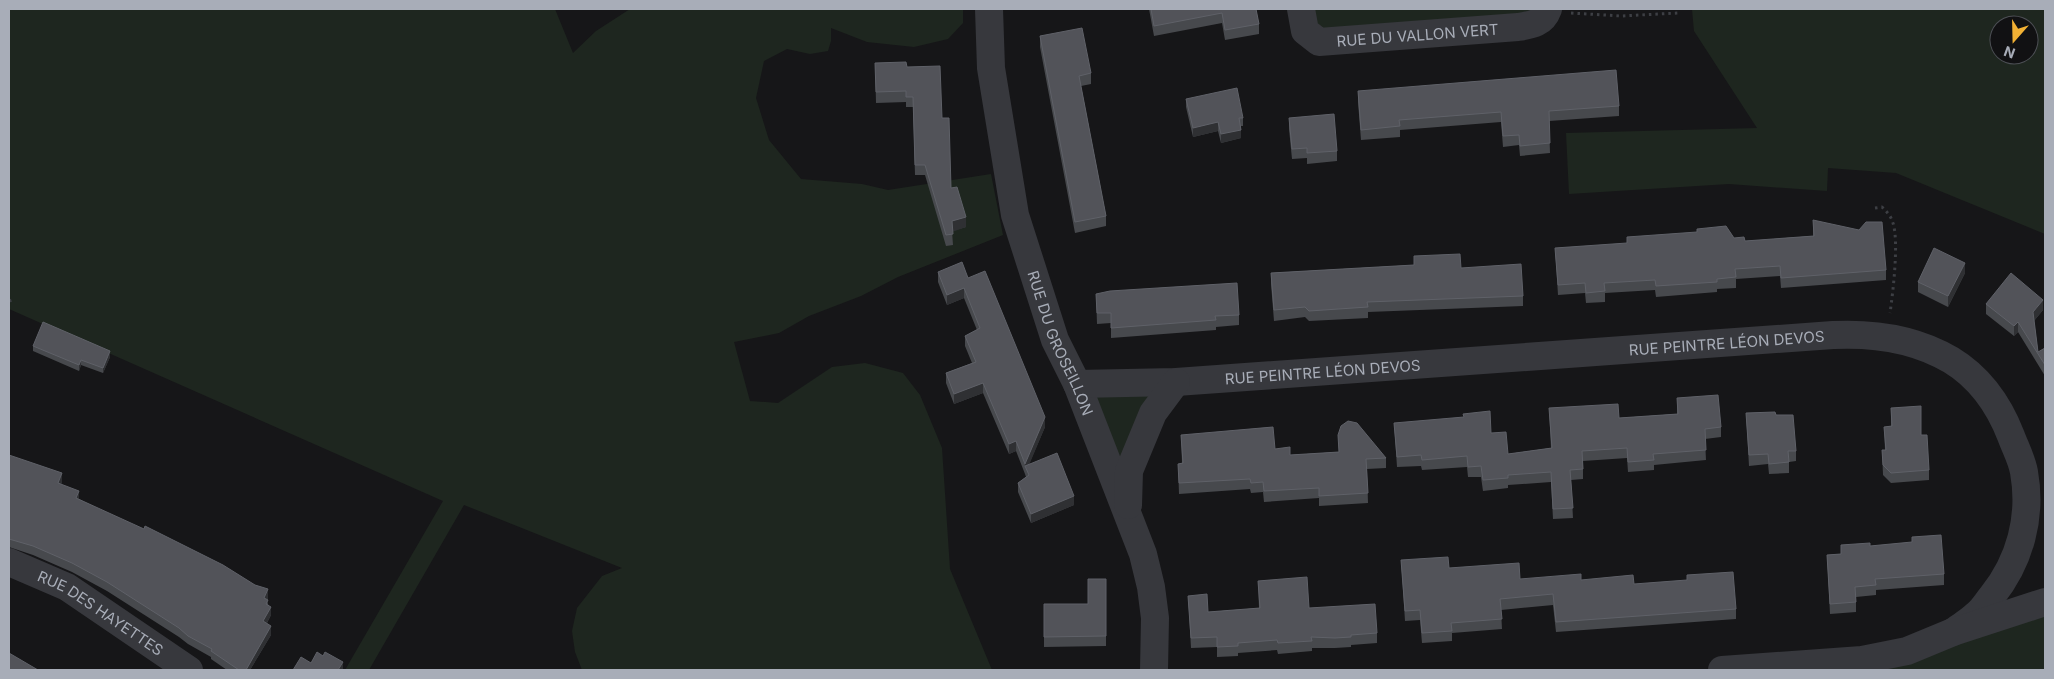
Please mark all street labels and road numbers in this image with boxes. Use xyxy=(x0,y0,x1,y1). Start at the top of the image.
street label: RUE DU VALLON VERT xyxy=(1336,19,1499,50)
street label: RUE DU GROSEILLON xyxy=(1024,268,1098,418)
street label: RUE PEINTRE LÉON DEVOS xyxy=(1628,326,1825,359)
street label: RUE PEINTRE LÉON DEVOS xyxy=(1224,355,1421,388)
street label: RUE DES HAYETTES xyxy=(35,566,167,659)

